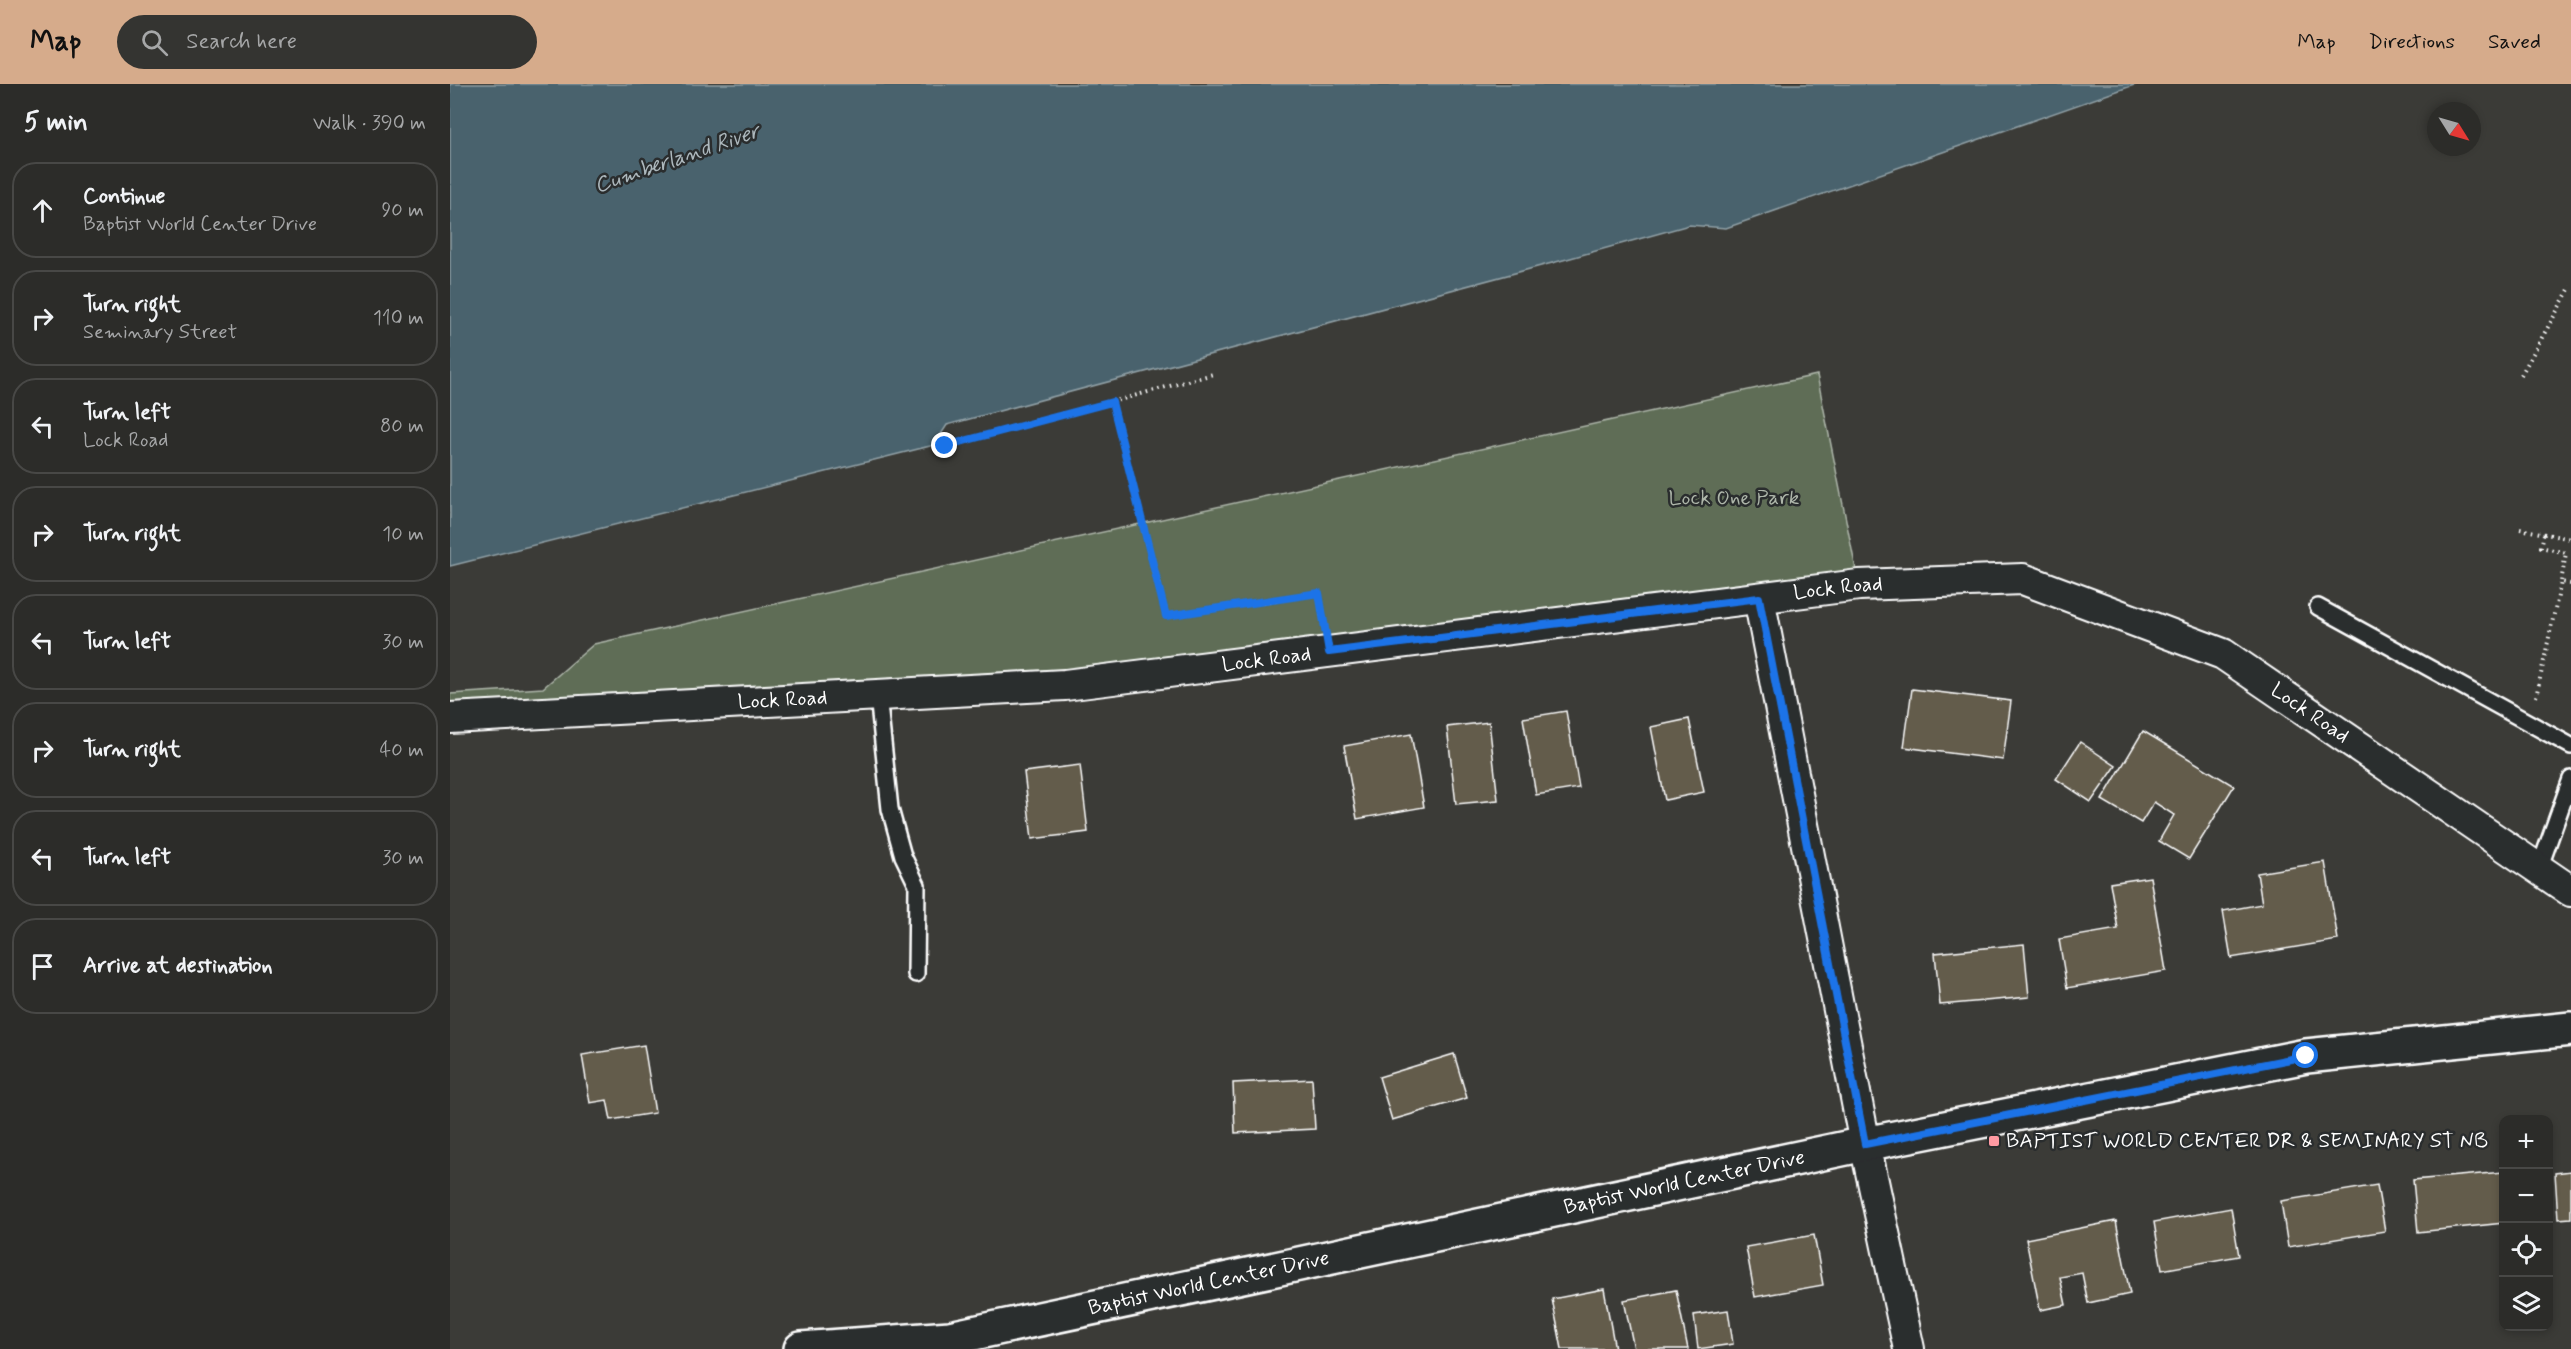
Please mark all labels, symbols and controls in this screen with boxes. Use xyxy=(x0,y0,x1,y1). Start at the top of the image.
search box xyxy=(117,15,537,69)
text: Map xyxy=(30,24,81,61)
icon: search xyxy=(138,26,171,59)
text: Search here xyxy=(186,28,297,56)
text: Map xyxy=(2297,28,2336,56)
text: Directions xyxy=(2369,28,2455,56)
text: Saved xyxy=(2488,28,2541,56)
north arrow xyxy=(2427,102,2481,156)
text: 5 min xyxy=(24,106,88,140)
text: Walk · 390 m xyxy=(313,110,426,137)
water label: Cumberland River xyxy=(591,117,766,200)
text: Continue xyxy=(83,183,165,211)
icon: ahead xyxy=(26,194,59,227)
text: 90 m xyxy=(381,197,424,224)
text: Baptist World Center Drive xyxy=(83,211,317,238)
text: Turn right xyxy=(83,291,181,319)
icon: right xyxy=(26,302,59,335)
text: 110 m xyxy=(373,305,424,332)
text: Seminary Street xyxy=(83,319,237,346)
text: Turn left xyxy=(83,399,171,427)
icon: left xyxy=(26,410,59,443)
text: 80 m xyxy=(380,413,424,440)
text: Lock Road xyxy=(83,427,168,454)
route end xyxy=(931,432,957,458)
park label: Lock One Park xyxy=(1669,484,1800,512)
icon: right xyxy=(26,518,59,551)
text: Turn right xyxy=(83,520,181,548)
text: 10 m xyxy=(382,521,424,548)
street label: Lock Road xyxy=(1792,570,1883,607)
icon: left xyxy=(26,626,59,659)
text: Turn left xyxy=(83,628,171,656)
text: 30 m xyxy=(382,629,424,656)
street label: Lock Road xyxy=(1220,640,1313,679)
street label: Lock Road xyxy=(2265,676,2355,750)
street label: Lock Road xyxy=(737,684,828,717)
icon: right xyxy=(26,734,59,767)
text: Turn right xyxy=(83,736,181,764)
text: 40 m xyxy=(380,737,424,764)
icon: left xyxy=(26,842,59,875)
text: Turn left xyxy=(83,844,171,872)
text: 30 m xyxy=(382,845,424,872)
icon: arrive xyxy=(26,950,59,983)
text: Arrive at destination xyxy=(83,952,273,980)
route start xyxy=(2292,1042,2318,1068)
map controls xyxy=(2499,1115,2553,1331)
button: + xyxy=(2499,1115,2553,1169)
place label: BAPTIST WORLD CENTER DR & SEMINARY ST NB xyxy=(2006,1127,2488,1155)
marker: BAPTIST WORLD CENTER DR & SEMINARY ST NB xyxy=(1987,1134,2001,1148)
street label: Baptist World Center Drive xyxy=(1561,1143,1807,1222)
button: − xyxy=(2499,1169,2553,1223)
button: locate xyxy=(2499,1223,2553,1277)
street label: Baptist World Center Drive xyxy=(1086,1244,1332,1322)
button: layers xyxy=(2499,1277,2553,1331)

